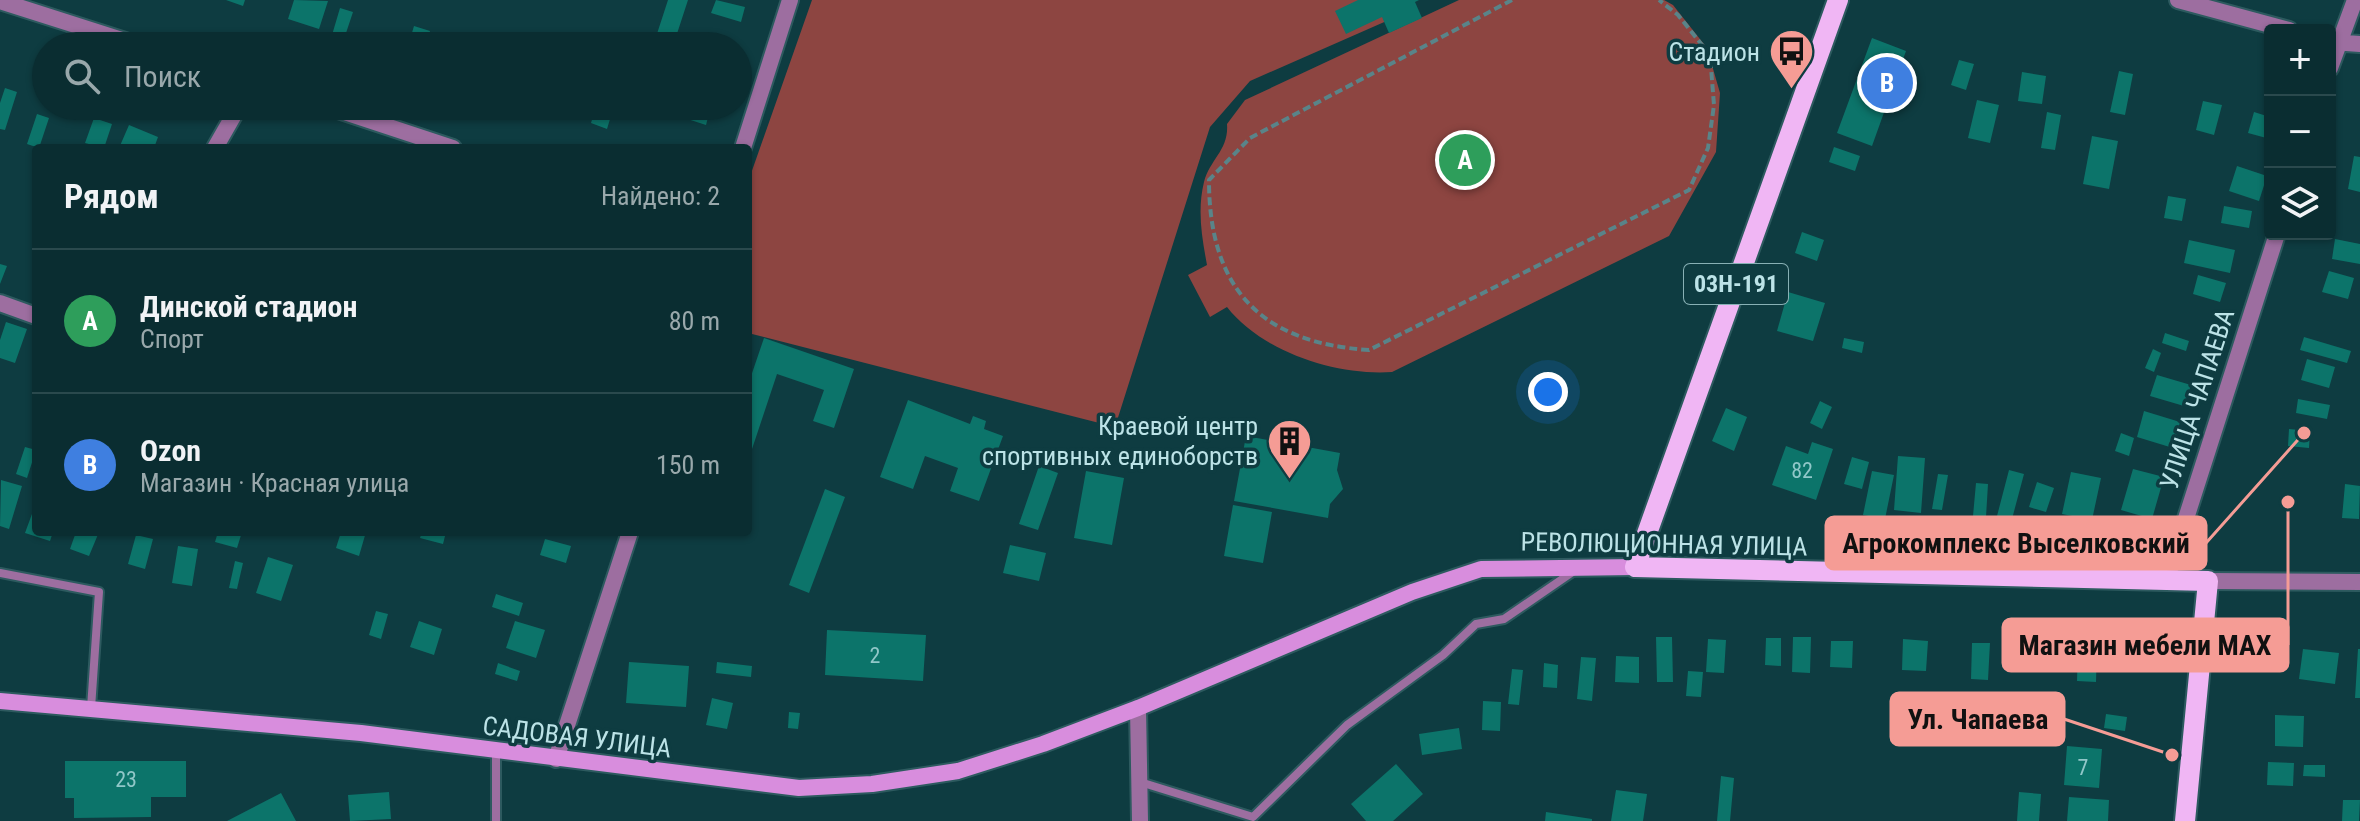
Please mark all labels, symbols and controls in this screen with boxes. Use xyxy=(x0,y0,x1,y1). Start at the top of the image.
map controls xyxy=(2264,24,2336,240)
button: + xyxy=(2264,24,2336,96)
bus stop icon: Стадион xyxy=(1767,28,1815,91)
search box xyxy=(32,32,752,120)
place label: Стадион xyxy=(1668,37,1760,67)
pin: B xyxy=(1861,53,1913,113)
icon: search xyxy=(60,54,104,98)
text: Поиск xyxy=(124,59,201,94)
button: − xyxy=(2264,96,2336,168)
pin: A xyxy=(1439,130,1491,190)
button: layers xyxy=(2264,168,2336,240)
text: Рядом xyxy=(64,176,159,216)
text: Найдено: 2 xyxy=(601,181,720,211)
road number: 03Н-191 xyxy=(1684,264,1788,304)
text: Динской стадион xyxy=(140,289,357,324)
street label: УЛИЦА ЧАПАЕВА xyxy=(2154,305,2240,493)
text: A xyxy=(82,306,98,336)
text: 80 m xyxy=(669,306,720,336)
text: Спорт xyxy=(140,324,204,354)
your location xyxy=(1528,372,1568,412)
place label: Краевой центр спортивных единоборств xyxy=(982,411,1258,471)
building icon: Краевой центр спортивных единоборств xyxy=(1265,417,1313,480)
text: Ozon xyxy=(140,433,201,468)
text: B xyxy=(83,450,97,480)
text: 150 m xyxy=(656,450,720,480)
house number: 82 xyxy=(1791,458,1813,483)
text: Магазин · Красная улица xyxy=(140,468,409,498)
callout: Агрокомплекс Выселковский xyxy=(1826,517,2206,569)
street label: РЕВОЛЮЦИОННАЯ УЛИЦА xyxy=(1520,527,1808,561)
text: Агрокомплекс Выселковский xyxy=(1842,527,2190,560)
callout: Магазин мебели MAX xyxy=(2003,619,2288,671)
text: Магазин мебели MAX xyxy=(2019,629,2272,662)
house number: 2 xyxy=(870,643,880,668)
callout: Ул. Чапаева xyxy=(1891,693,2064,745)
text: Ул. Чапаева xyxy=(1907,703,2049,736)
street label: САДОВАЯ УЛИЦА xyxy=(481,711,673,763)
house number: 7 xyxy=(2078,755,2088,780)
house number: 23 xyxy=(115,767,137,792)

